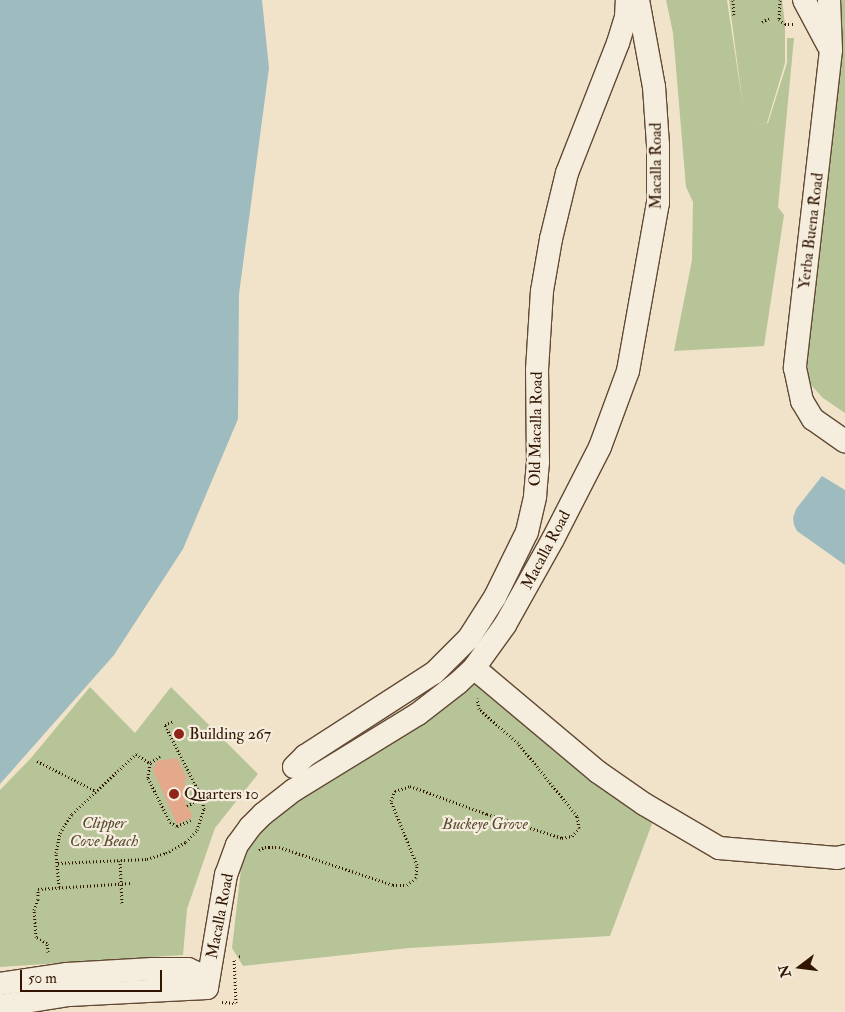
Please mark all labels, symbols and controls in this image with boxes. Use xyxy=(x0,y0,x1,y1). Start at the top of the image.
street label: Macalla Road xyxy=(646,123,666,209)
street label: Yerba Buena Road xyxy=(794,172,828,290)
street label: Old Macalla Road xyxy=(525,371,547,487)
street label: Macalla Road xyxy=(517,507,575,593)
place label: Building 267 xyxy=(189,724,271,744)
marker: Building 267 xyxy=(173,728,185,740)
place label: Quarters 10 xyxy=(184,784,259,804)
marker: Quarters 10 xyxy=(168,788,180,800)
park label: Clipper Cove Beach xyxy=(70,813,138,851)
park label: Buckeye Grove xyxy=(442,814,528,834)
street label: Macalla Road xyxy=(202,872,238,960)
north arrow xyxy=(775,942,825,992)
scale bar xyxy=(22,960,165,992)
text: N xyxy=(775,963,795,979)
text: 50 m xyxy=(28,969,57,988)

